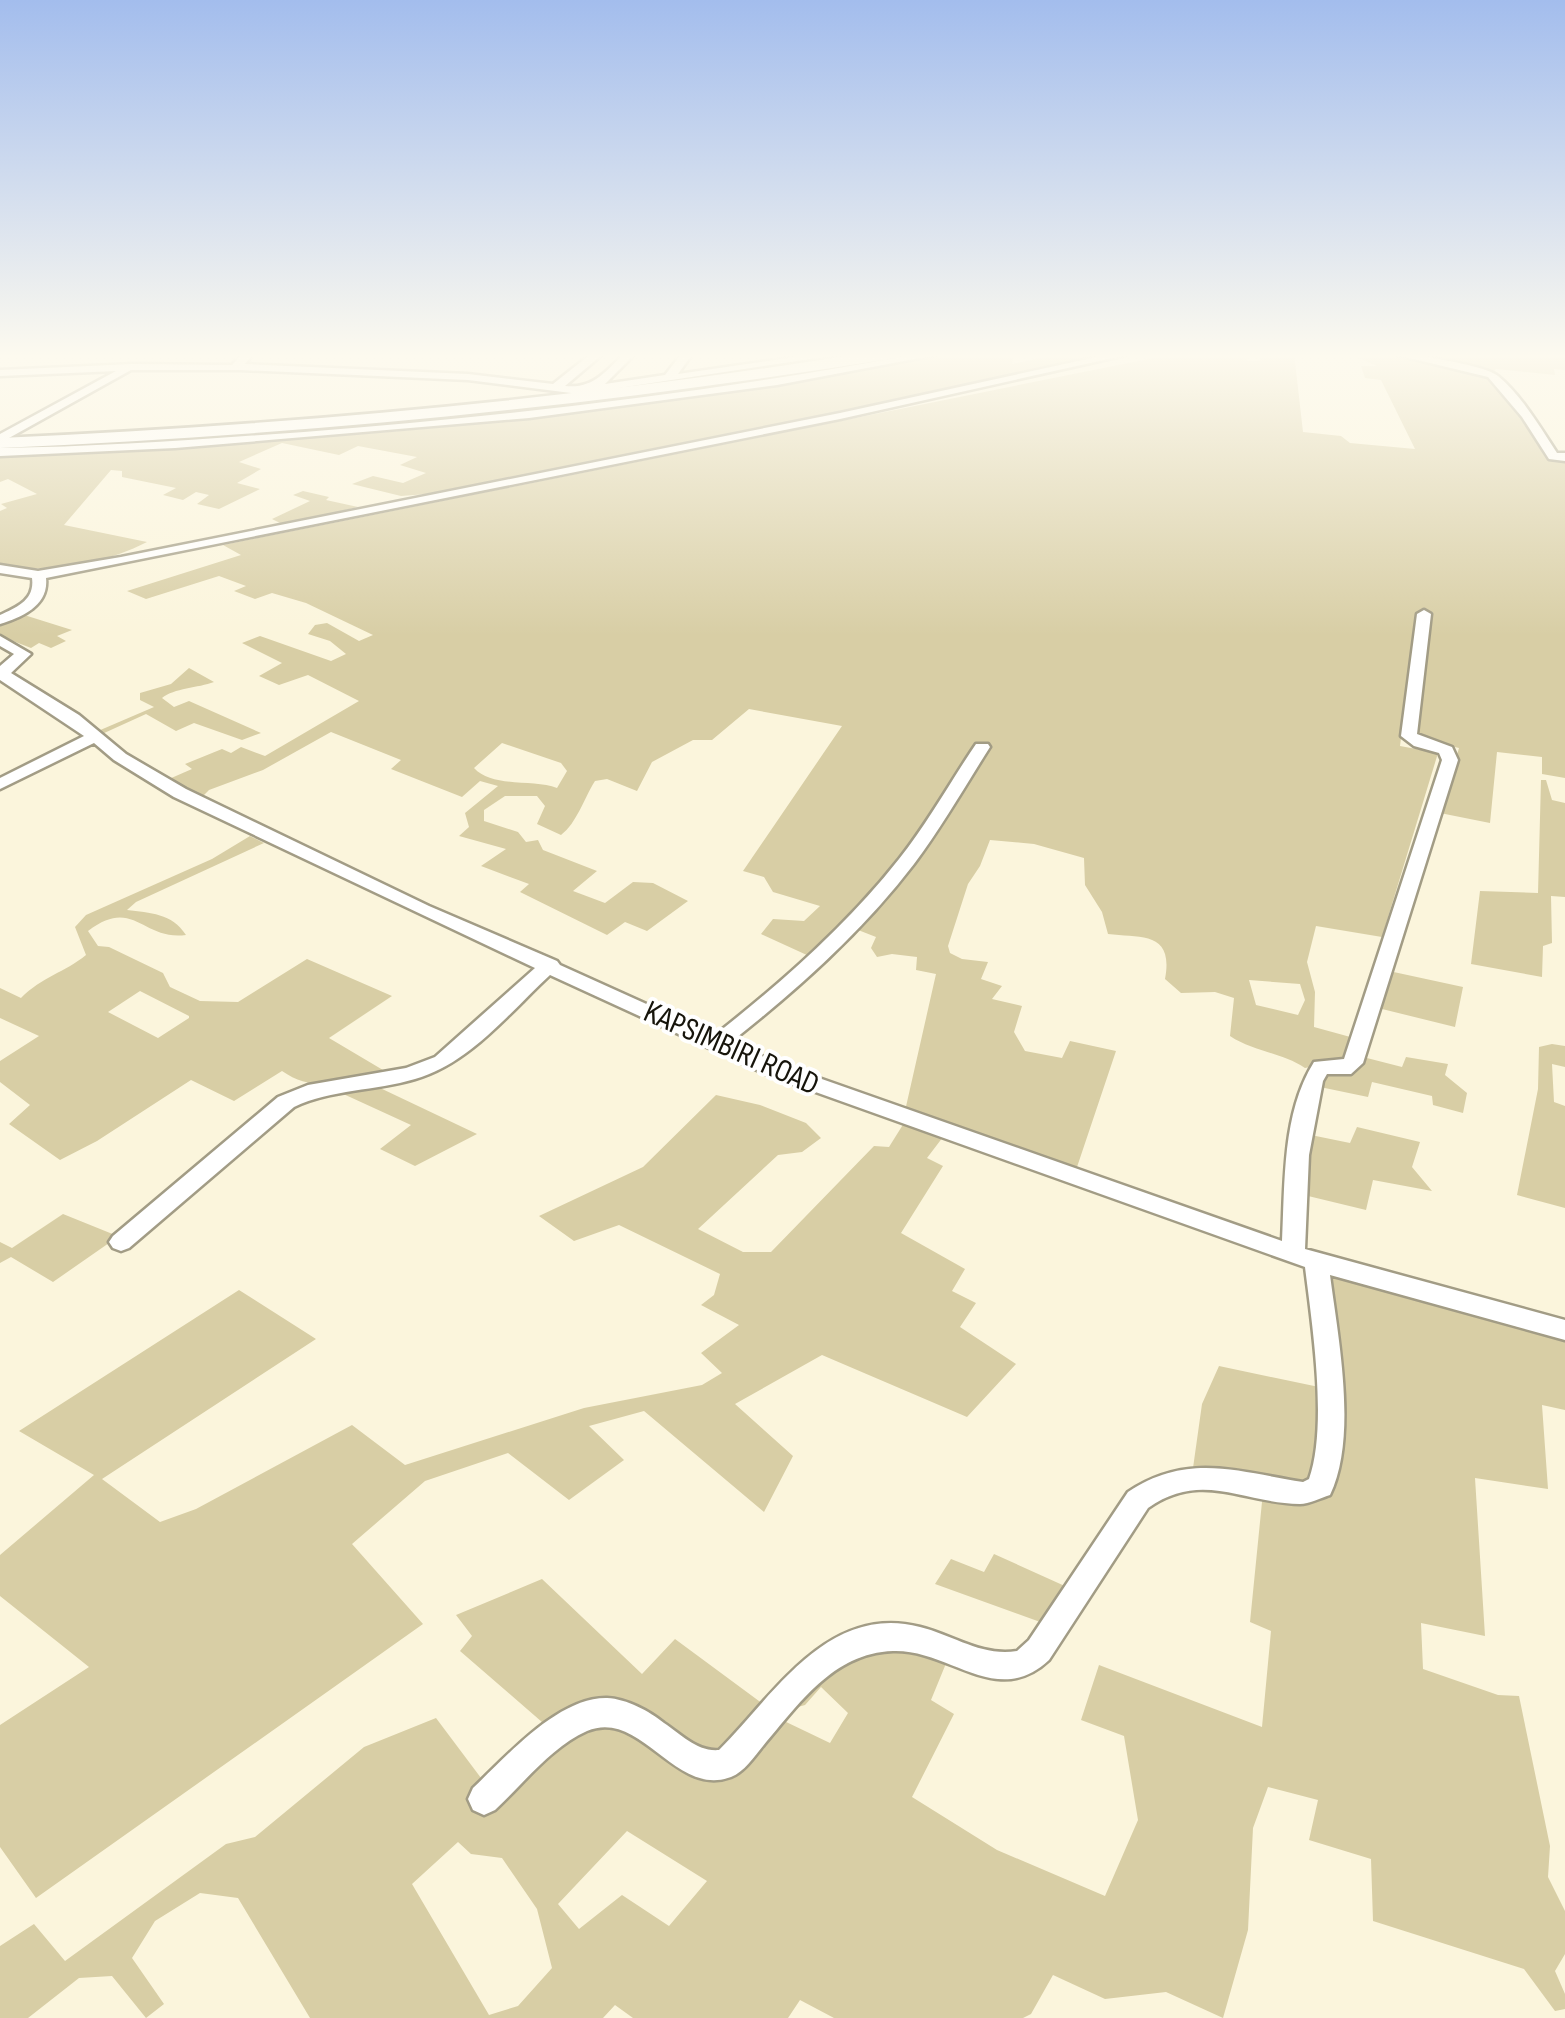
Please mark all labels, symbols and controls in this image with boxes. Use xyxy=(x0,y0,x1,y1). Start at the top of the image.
street label: KAPSIMBIRI ROAD xyxy=(638,992,825,1104)

